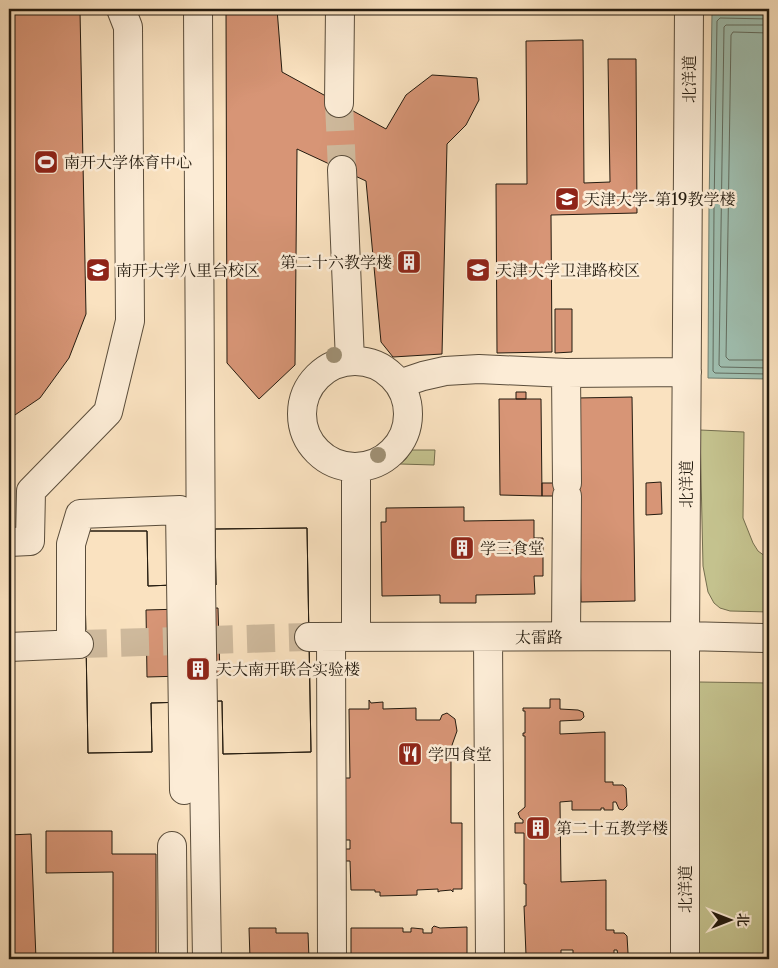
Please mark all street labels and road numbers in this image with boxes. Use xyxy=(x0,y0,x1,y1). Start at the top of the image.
street label: 北洋道 xyxy=(679,55,699,103)
street label: 北洋道 xyxy=(676,460,696,508)
street label: 太雷路 xyxy=(515,627,563,647)
street label: 北洋道 xyxy=(675,865,695,913)

